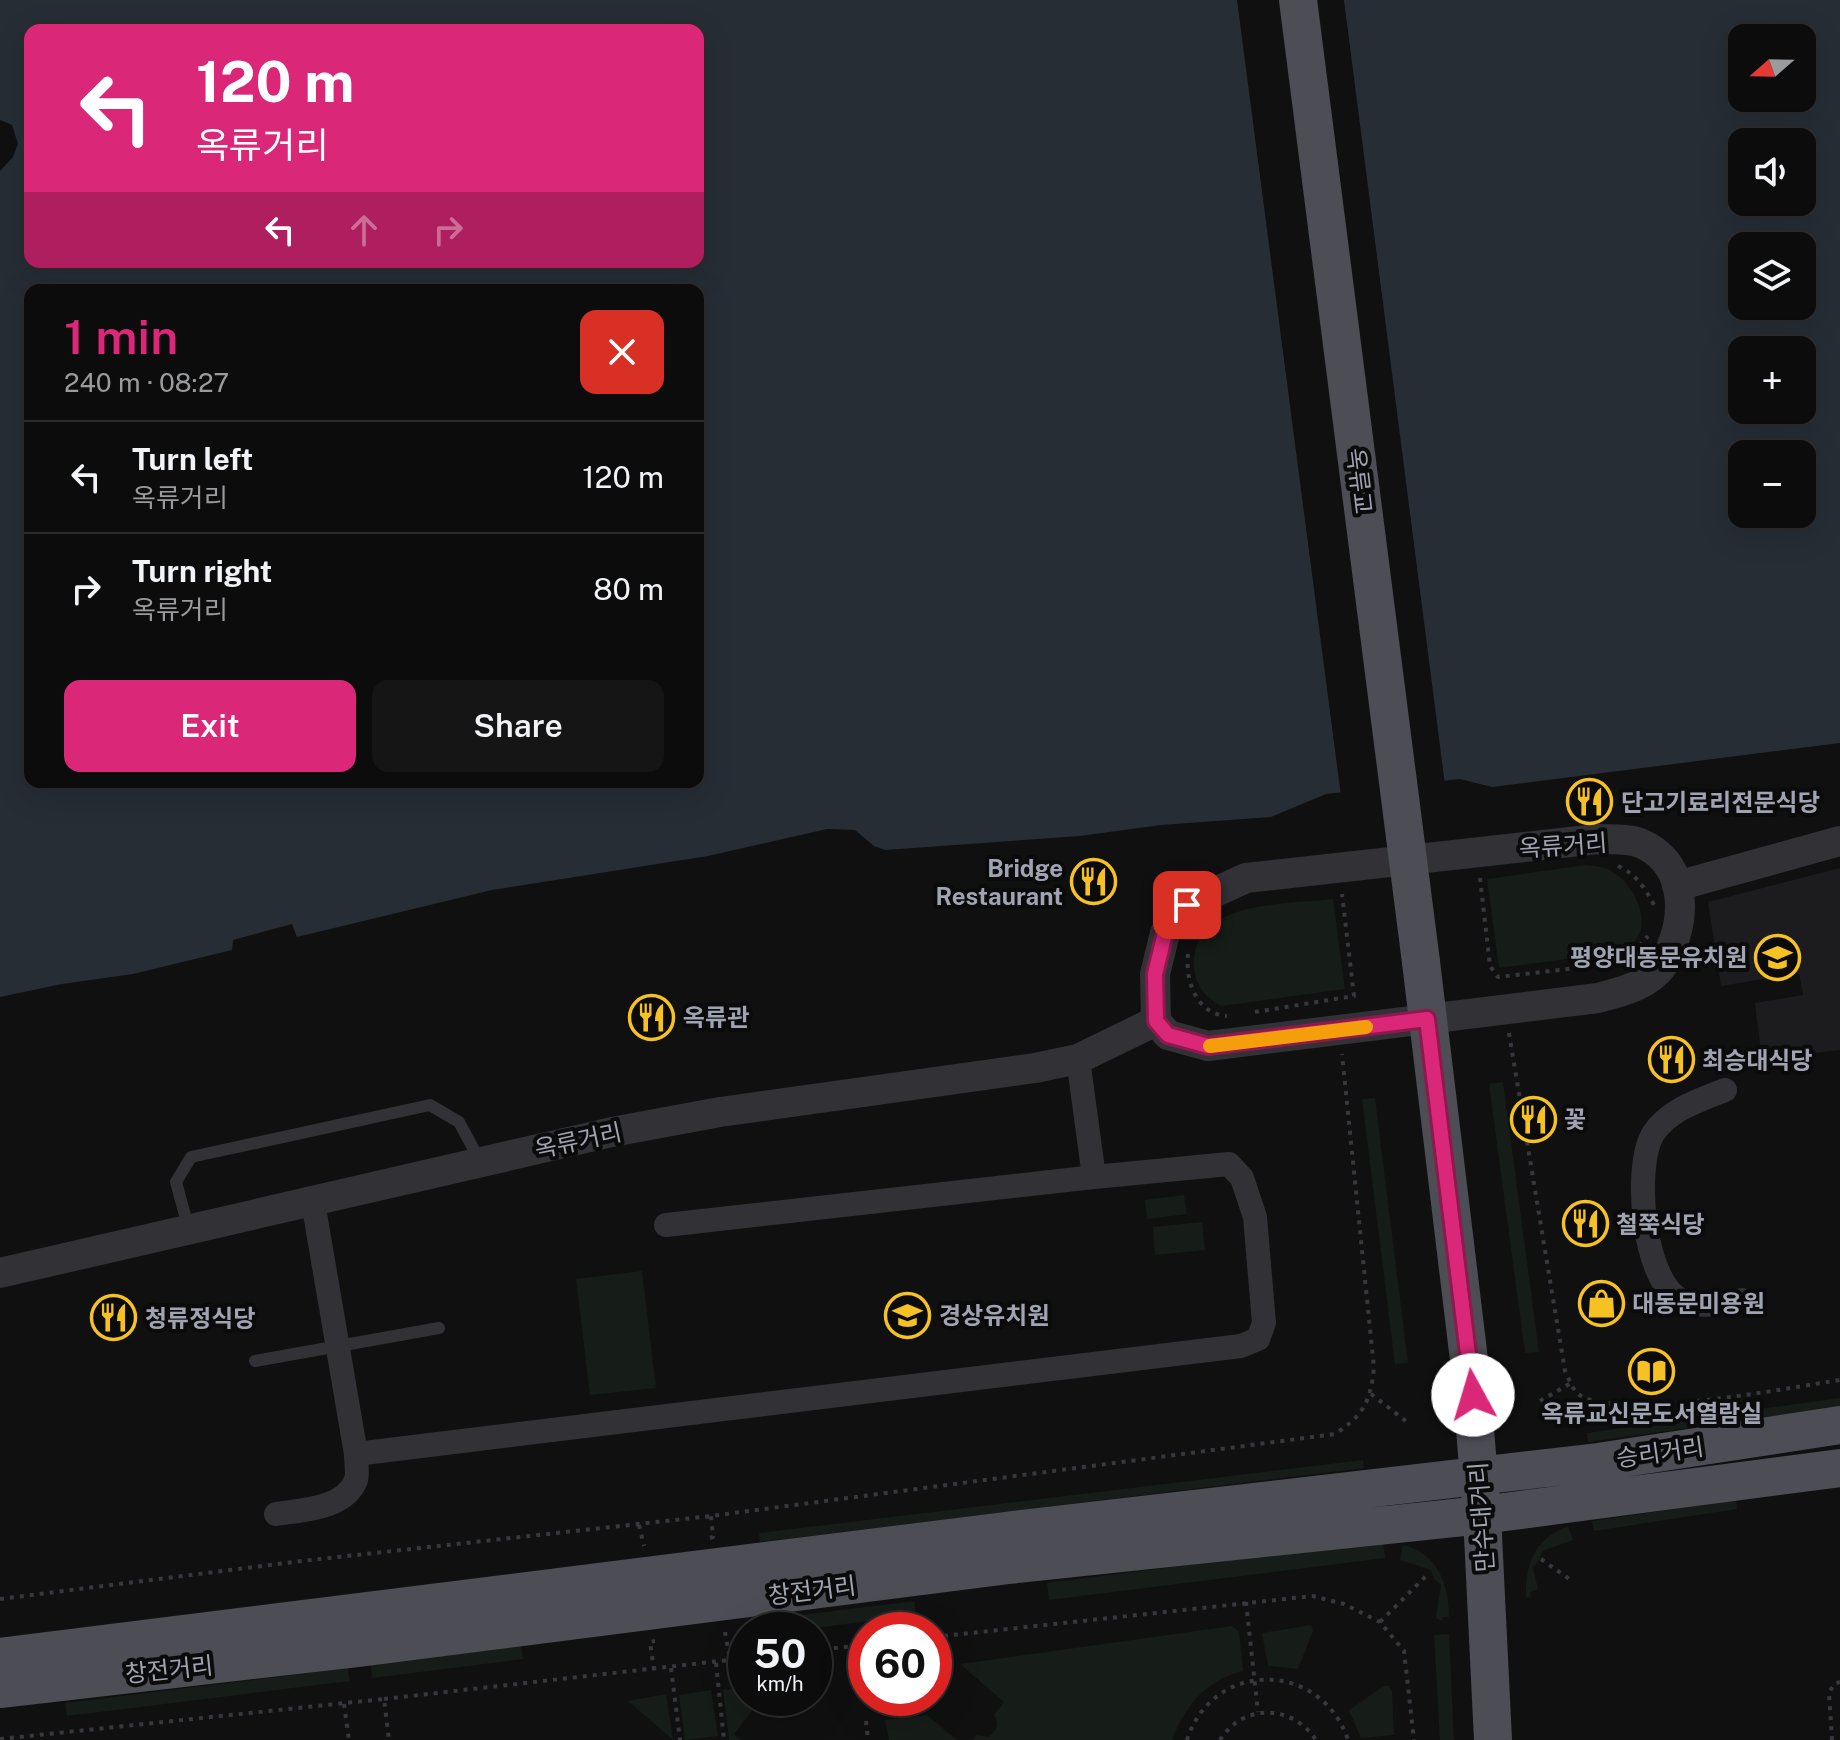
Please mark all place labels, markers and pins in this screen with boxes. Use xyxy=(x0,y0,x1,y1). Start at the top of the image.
restaurant icon: 단고기료리전문식당 xyxy=(1566,778,1614,826)
place label: 단고기료리전문식당 xyxy=(1621,788,1820,816)
place label: Bridge Restaurant xyxy=(935,854,1063,910)
restaurant icon: Bridge Restaurant xyxy=(1070,858,1118,906)
pin xyxy=(1153,871,1221,939)
school or university icon: 평양대동문유치원 xyxy=(1754,933,1802,981)
place label: 평양대동문유치원 xyxy=(1570,943,1747,971)
restaurant icon: 옥류관 xyxy=(628,993,676,1041)
place label: 옥류관 xyxy=(683,1003,749,1031)
restaurant icon: 최승대식당 xyxy=(1647,1036,1695,1084)
place label: 최승대식당 xyxy=(1702,1046,1812,1074)
restaurant icon: 꽃 xyxy=(1509,1095,1557,1143)
place label: 꽃 xyxy=(1564,1105,1586,1133)
restaurant icon: 철쭉식당 xyxy=(1561,1200,1609,1248)
place label: 철쭉식당 xyxy=(1616,1210,1704,1238)
shop icon: 대동문미용원 xyxy=(1577,1279,1625,1327)
place label: 대동문미용원 xyxy=(1632,1289,1764,1317)
school or university icon: 경상유치원 xyxy=(884,1291,932,1339)
restaurant icon: 청류정식당 xyxy=(90,1294,138,1342)
place label: 경상유치원 xyxy=(939,1301,1049,1329)
place label: 청류정식당 xyxy=(145,1304,255,1332)
library icon: 옥류교신문도서열람실 xyxy=(1628,1347,1676,1395)
place label: 옥류교신문도서열람실 xyxy=(1542,1399,1762,1427)

